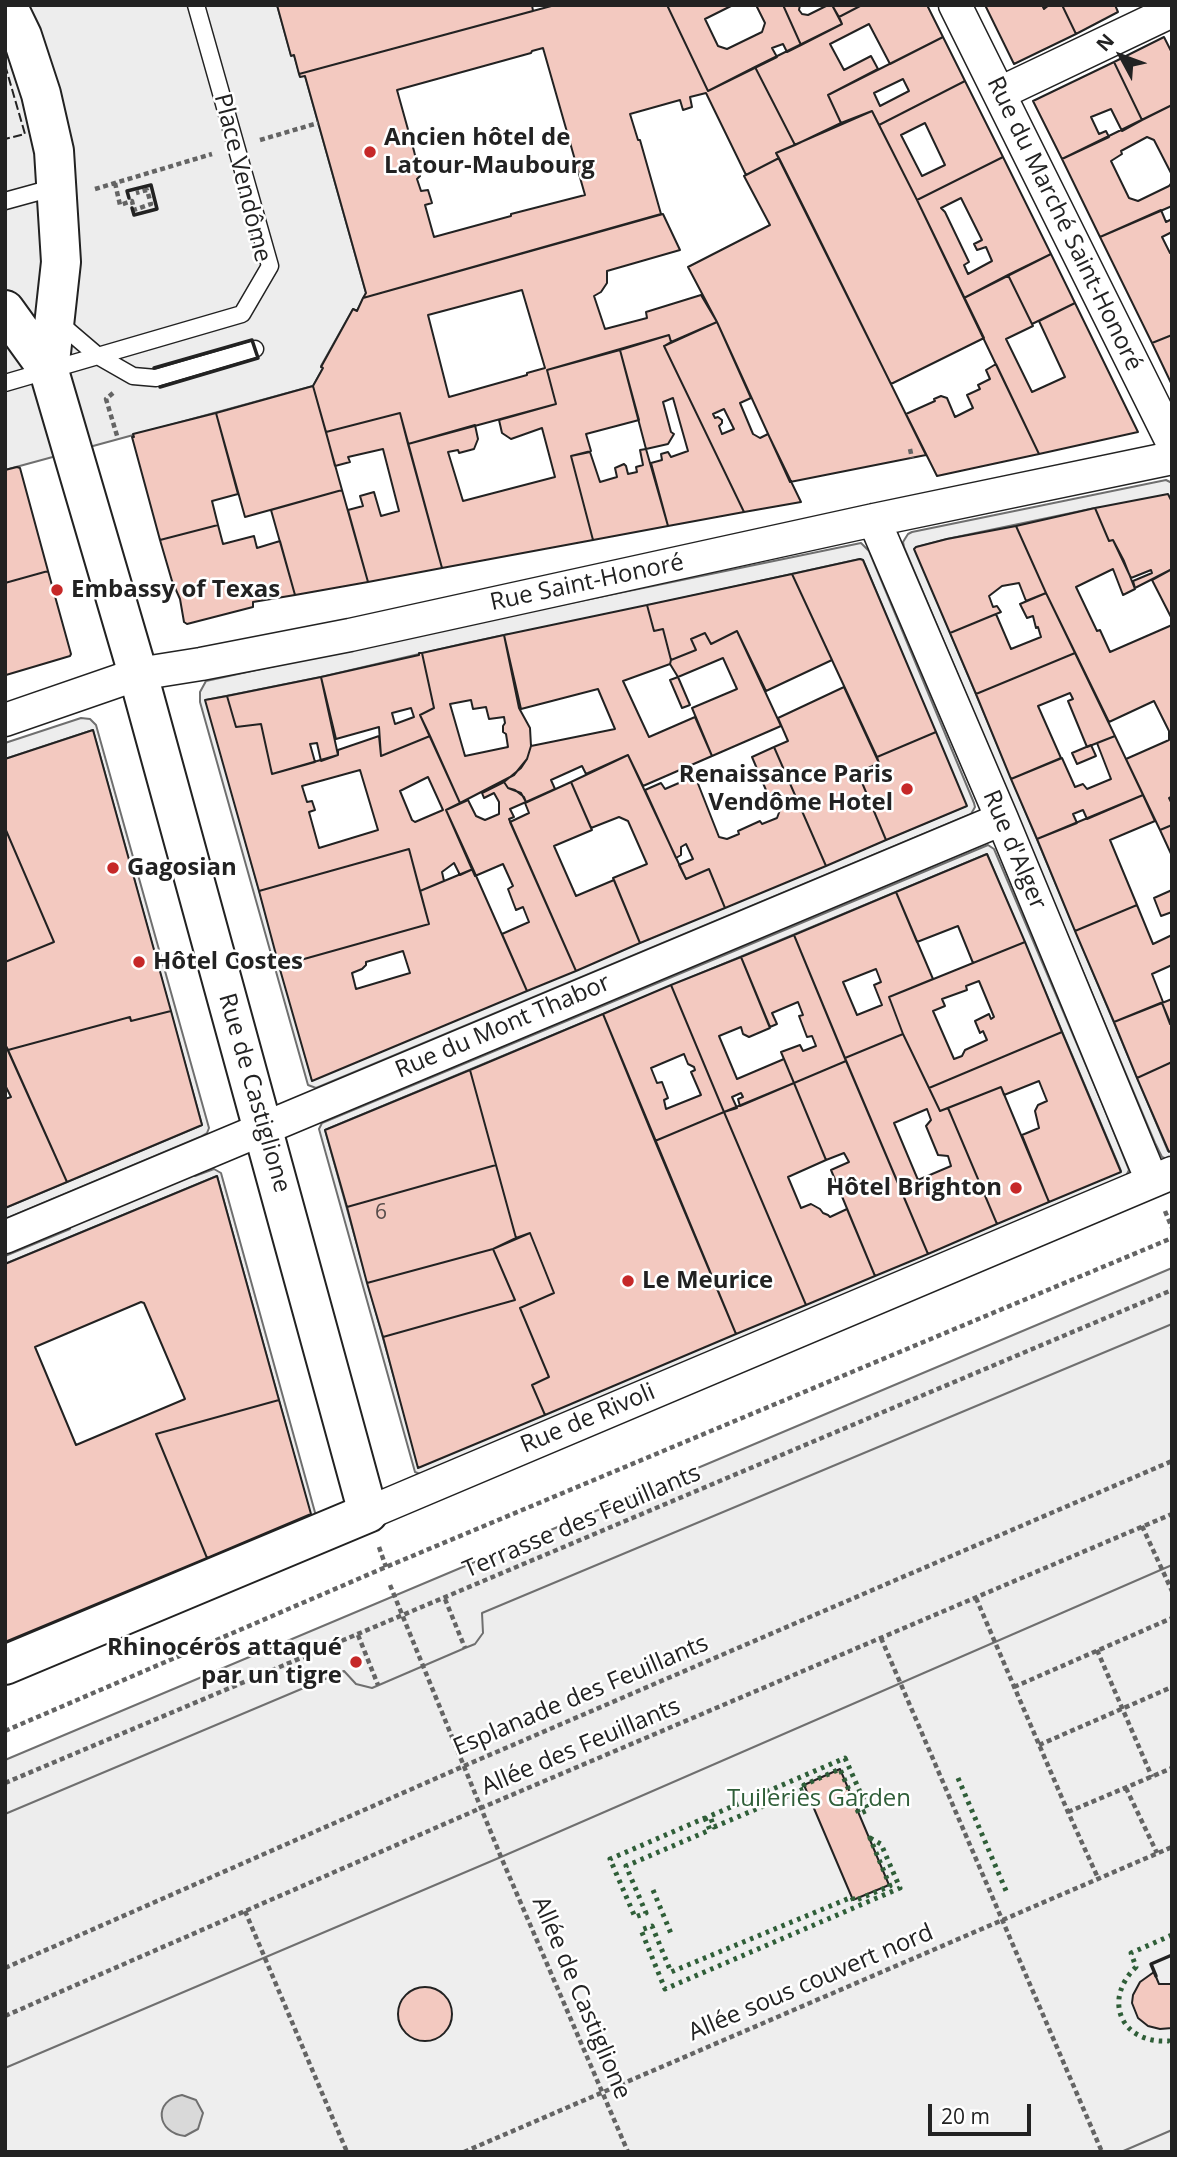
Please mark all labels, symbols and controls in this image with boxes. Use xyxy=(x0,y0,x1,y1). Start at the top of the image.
north arrow xyxy=(1086,21,1156,91)
text: N xyxy=(1090,28,1120,57)
street label: Rue du Marché Saint-Honoré xyxy=(980,72,1148,376)
street label: Place Vendôme xyxy=(207,91,277,265)
place label: Ancien hôtel de Latour-Maubourg xyxy=(384,124,595,180)
marker: Ancien hôtel de Latour-Maubourg xyxy=(362,144,378,160)
street label: Rue Saint-Honoré xyxy=(487,548,687,618)
place label: Embassy of Texas xyxy=(71,576,280,604)
marker: Embassy of Texas xyxy=(49,582,65,598)
place label: Renaissance Paris Vendôme Hotel xyxy=(679,761,893,817)
marker: Renaissance Paris Vendôme Hotel xyxy=(899,781,915,797)
street label: Rue d'Alger xyxy=(976,786,1052,914)
place label: Gagosian xyxy=(127,854,237,882)
marker: Gagosian xyxy=(105,860,121,876)
place label: Hôtel Costes xyxy=(153,948,303,976)
marker: Hôtel Costes xyxy=(131,954,147,970)
street label: Rue du Mont Thabor xyxy=(391,969,615,1085)
street label: Rue de Castiglione xyxy=(212,990,296,1196)
place label: Hôtel Brighton xyxy=(826,1174,1002,1202)
marker: Hôtel Brighton xyxy=(1008,1180,1024,1196)
house number: 6 xyxy=(375,1200,387,1226)
place label: Le Meurice xyxy=(642,1267,773,1295)
marker: Le Meurice xyxy=(620,1273,636,1289)
street label: Rue de Rivoli xyxy=(517,1378,659,1460)
street label: Terrasse des Feuillants xyxy=(459,1459,705,1585)
street label: Esplanade des Feuillants xyxy=(449,1629,713,1763)
place label: Rhinocéros attaqué par un tigre xyxy=(107,1634,342,1690)
marker: Rhinocéros attaqué par un tigre xyxy=(348,1654,364,1670)
street label: Allée des Feuillants xyxy=(477,1692,685,1802)
park label: Tuileries Garden xyxy=(727,1785,911,1813)
street label: Allée de Castiglione xyxy=(525,1892,637,2104)
street label: Allée sous couvert nord xyxy=(684,1918,938,2048)
scale bar xyxy=(932,2090,1035,2134)
text: 20 m xyxy=(941,2102,990,2130)

